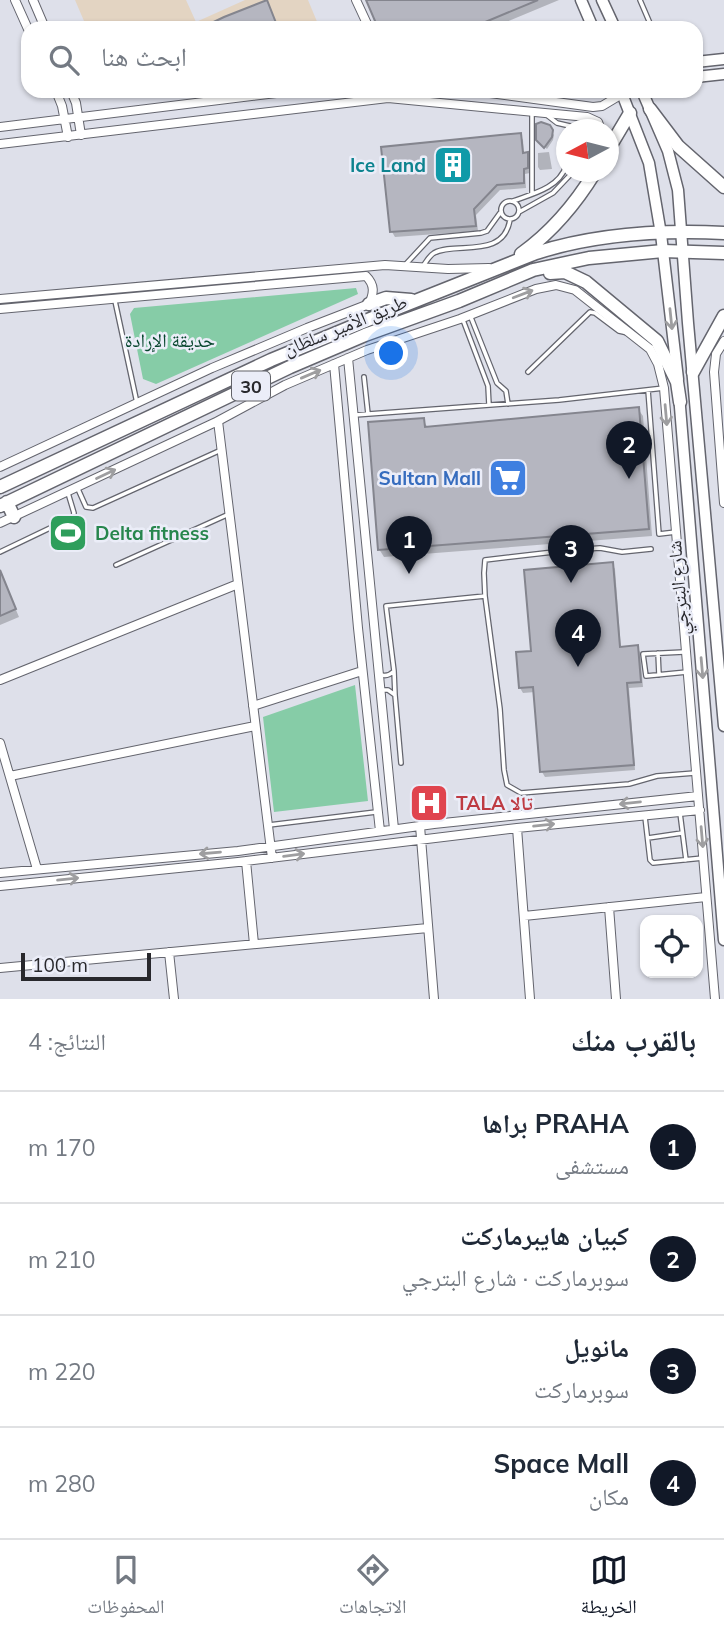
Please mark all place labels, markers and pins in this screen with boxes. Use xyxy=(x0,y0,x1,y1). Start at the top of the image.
building icon: Ice Land xyxy=(432,144,474,186)
place label: Ice Land xyxy=(350,153,426,177)
pin: 2 xyxy=(606,421,652,479)
supermarket icon: Sultan Mall xyxy=(487,457,529,499)
place label: Sultan Mall xyxy=(379,466,481,490)
sports icon: Delta fitness xyxy=(47,512,89,554)
pin: 1 xyxy=(386,516,432,574)
place label: Delta fitness xyxy=(95,521,209,545)
pin: 3 xyxy=(548,525,594,583)
pin: 4 xyxy=(555,609,601,667)
hospital icon: TALA تالا xyxy=(408,782,450,824)
place label: TALA تالا xyxy=(456,791,534,815)

